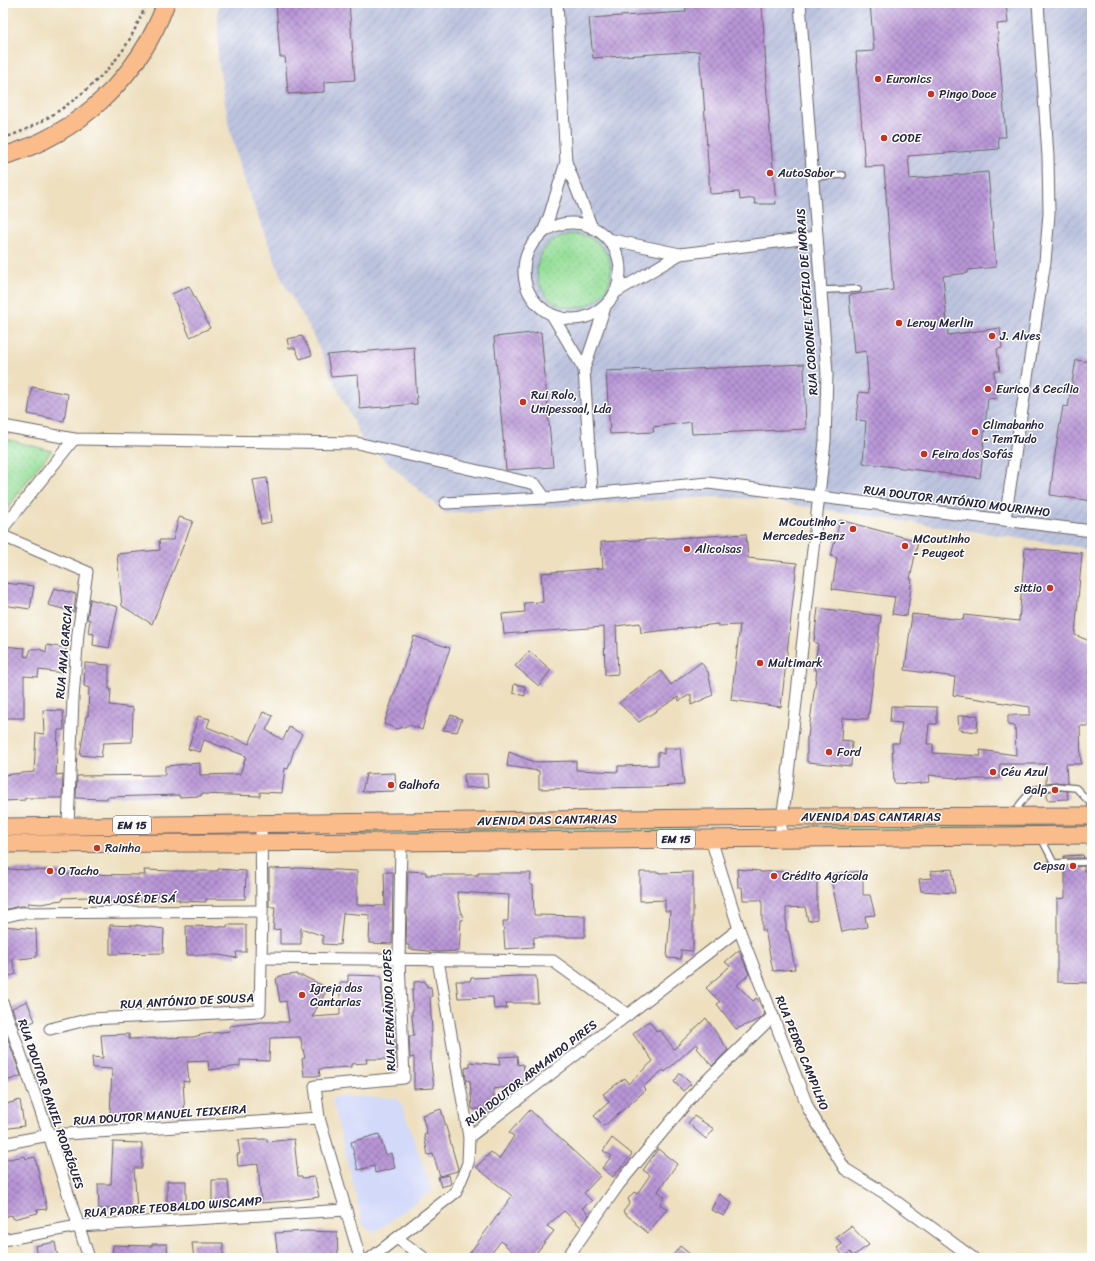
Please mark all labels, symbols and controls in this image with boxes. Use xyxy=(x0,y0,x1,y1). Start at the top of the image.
place label: Euronics xyxy=(886,68,932,90)
marker: Euronics xyxy=(873,74,883,84)
place label: Pingo Doce xyxy=(939,83,997,105)
marker: Pingo Doce xyxy=(926,89,936,99)
place label: CODE xyxy=(892,127,922,149)
marker: CODE xyxy=(879,133,889,143)
place label: AutoSabor xyxy=(777,162,836,184)
marker: AutoSabor xyxy=(765,168,775,178)
street label: RUA CORONEL TEÓFILO DE MORAIS xyxy=(789,207,825,396)
place label: Leroy Merlin xyxy=(907,312,974,334)
marker: Leroy Merlin xyxy=(894,318,904,328)
place label: J. Alves xyxy=(999,325,1040,347)
marker: J. Alves xyxy=(987,331,997,341)
place label: Eurico & Cecília xyxy=(996,378,1079,400)
place label: Rui Rolo, Unipessoal, Lda xyxy=(531,384,612,420)
marker: Eurico & Cecília xyxy=(983,384,993,394)
marker: Rui Rolo, Unipessoal, Lda xyxy=(518,397,528,407)
place label: Climabanho - TemTudo xyxy=(983,414,1044,450)
marker: Climabanho - TemTudo xyxy=(970,427,980,437)
place label: Feira dos Sofás xyxy=(932,443,1014,465)
marker: Feira dos Sofás xyxy=(919,449,929,459)
street label: RUA DOUTOR ANTÓNIO MOURINHO xyxy=(862,479,1052,523)
place label: MCoutinho - Mercedes-Benz xyxy=(763,511,845,547)
marker: MCoutinho - Mercedes-Benz xyxy=(848,524,858,534)
place label: MCoutinho - Peugeot xyxy=(913,528,970,564)
place label: Alicoisas xyxy=(694,538,742,560)
marker: MCoutinho - Peugeot xyxy=(900,541,910,551)
marker: Alicoisas xyxy=(682,544,692,554)
place label: sittio xyxy=(1013,577,1042,599)
marker: sittio xyxy=(1045,583,1055,593)
street label: RUA ANA GARCIA xyxy=(49,604,79,700)
place label: Multimark xyxy=(768,652,823,674)
marker: Multimark xyxy=(755,658,765,668)
place label: Ford xyxy=(837,741,862,763)
marker: Ford xyxy=(824,747,834,757)
place label: Céu Azul xyxy=(1001,761,1048,783)
marker: Céu Azul xyxy=(988,767,998,777)
place label: Galhofa xyxy=(399,774,440,796)
place label: Galp xyxy=(1024,779,1048,801)
marker: Galhofa xyxy=(386,780,396,790)
marker: Galp xyxy=(1050,785,1060,795)
street label: AVENIDA DAS CANTARIAS xyxy=(800,806,941,828)
street label: AVENIDA DAS CANTARIAS xyxy=(476,808,618,832)
road number: EM 15 xyxy=(113,816,151,834)
road number: EM 15 xyxy=(657,830,695,848)
place label: Rainha xyxy=(105,837,140,859)
marker: Rainha xyxy=(92,843,102,853)
place label: Cepsa xyxy=(1033,855,1066,877)
place label: O Tacho xyxy=(58,860,99,882)
marker: Cepsa xyxy=(1068,861,1078,871)
place label: Crédito Agrícola xyxy=(782,865,869,887)
marker: O Tacho xyxy=(45,866,55,876)
marker: Crédito Agrícola xyxy=(769,871,779,881)
street label: RUA JOSÉ DE SÁ xyxy=(88,887,178,911)
street label: RUA FERNÃNDO LOPES xyxy=(376,948,402,1071)
place label: Igreja das Cantarias xyxy=(309,977,363,1013)
street label: RUA ANTÓNIO DE SOUSA xyxy=(120,987,255,1015)
marker: Igreja das Cantarias xyxy=(297,990,307,1000)
street label: RUA PEDRO CAMPILHO xyxy=(769,992,835,1114)
street label: RUA DOUTOR ARMANDO PIRES xyxy=(460,1014,603,1132)
street label: RUA DOUTOR DANIEL RODRÍGUES xyxy=(11,1016,91,1193)
street label: RUA DOUTOR MANUEL TEIXEIRA xyxy=(73,1098,247,1132)
street label: RUA PADRE TEOBALDO WISCAMP xyxy=(84,1190,263,1224)

